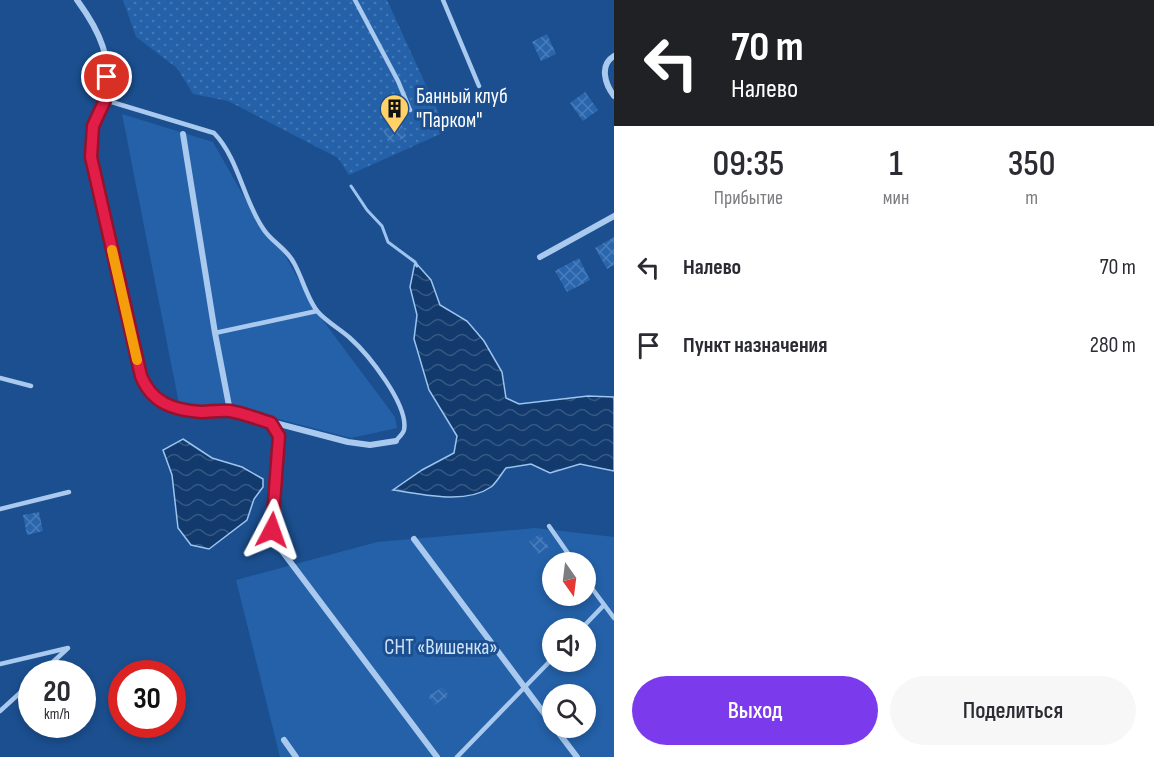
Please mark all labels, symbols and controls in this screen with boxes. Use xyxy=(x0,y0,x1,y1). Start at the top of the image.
text: 70 m xyxy=(731,22,804,73)
icon: left xyxy=(632,24,710,102)
pin xyxy=(81,51,132,102)
icon: arrive xyxy=(90,60,123,93)
text: Налево xyxy=(731,73,798,105)
place label: Банный клуб "Парком" xyxy=(416,84,508,133)
building icon: Банный клуб "Парком" xyxy=(379,92,411,134)
text: 09:35 xyxy=(713,143,784,186)
text: 1 xyxy=(889,143,903,186)
text: 350 xyxy=(1008,143,1055,186)
text: Прибытие xyxy=(714,186,783,210)
text: мин xyxy=(883,186,909,210)
text: m xyxy=(1025,186,1038,210)
icon: left xyxy=(632,251,665,284)
text: Налево xyxy=(683,254,741,281)
text: 70 m xyxy=(1100,254,1136,281)
icon: arrive xyxy=(632,329,665,362)
text: Пункт назначения xyxy=(683,332,827,359)
text: 280 m xyxy=(1090,332,1136,359)
position arrow xyxy=(240,498,304,562)
north arrow xyxy=(542,552,596,606)
map controls xyxy=(542,552,596,738)
button: sound xyxy=(542,618,596,672)
park label: СНТ «Вишенка» xyxy=(384,635,498,660)
speed limit sign: 30 xyxy=(108,660,186,738)
text: 20 xyxy=(43,674,71,710)
button: Выход xyxy=(632,676,878,745)
button: Поделиться xyxy=(890,676,1136,745)
button: search xyxy=(542,684,596,738)
text: km/h xyxy=(44,705,70,724)

